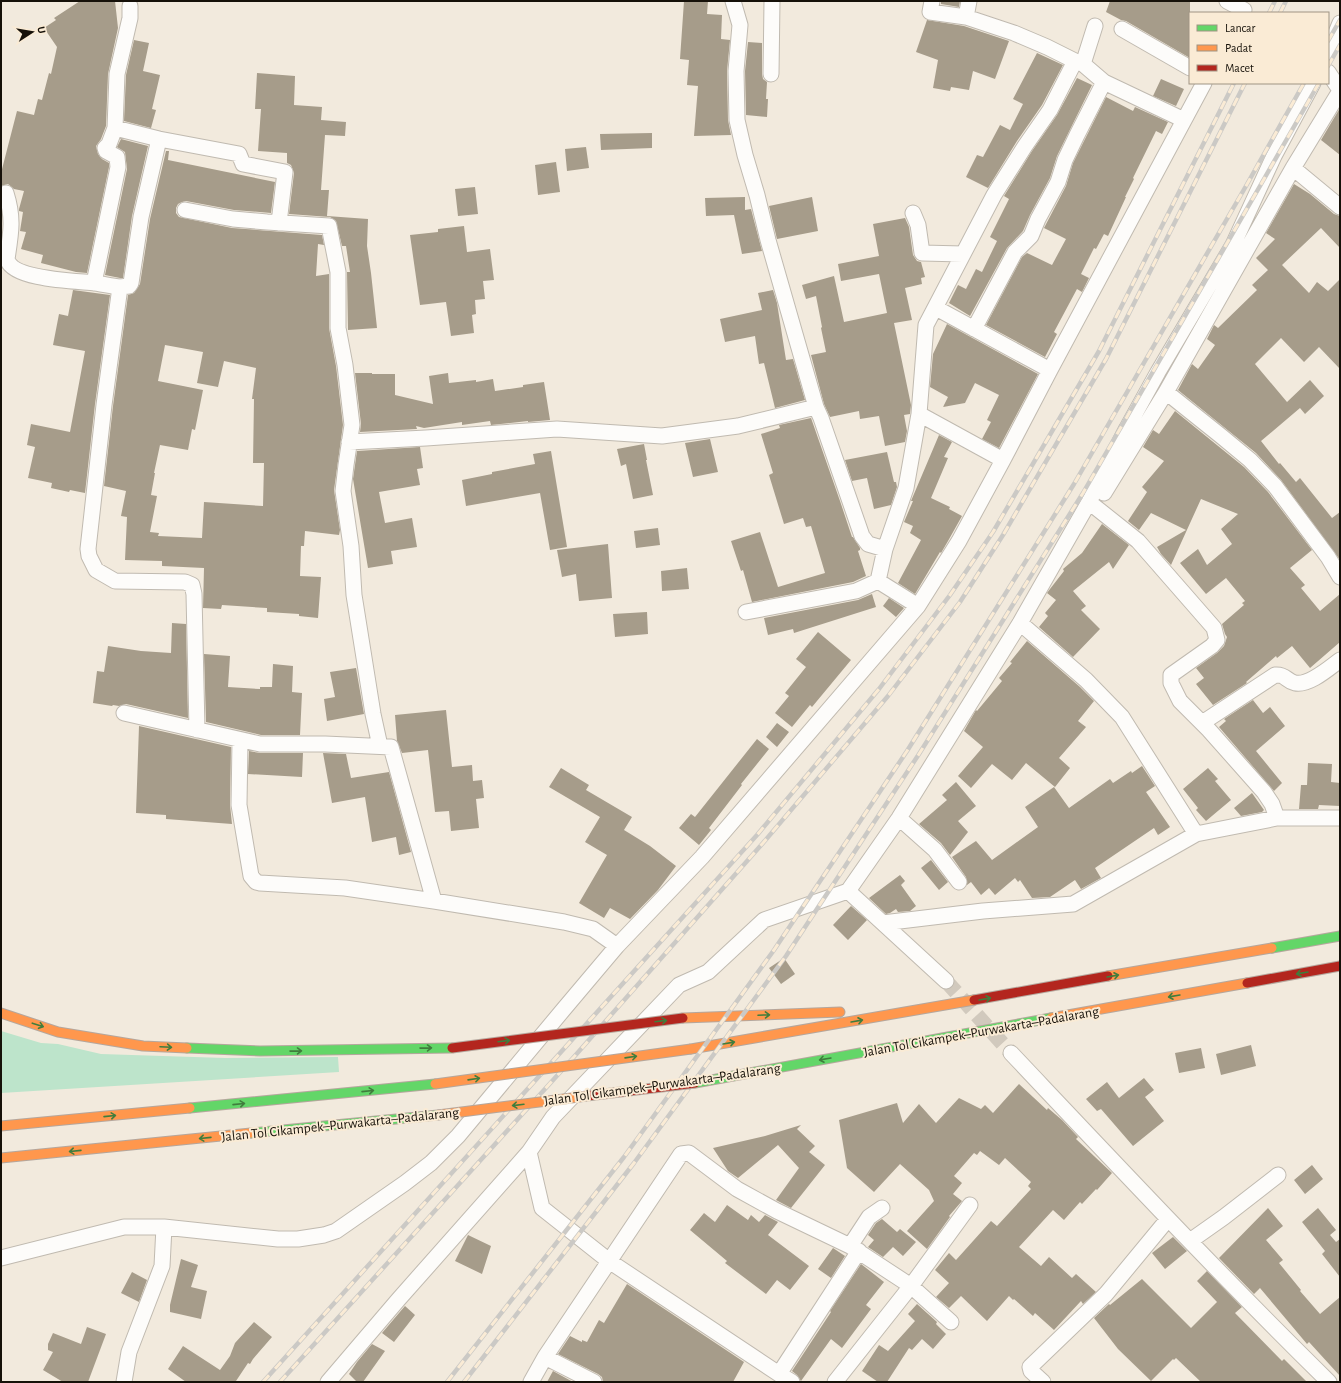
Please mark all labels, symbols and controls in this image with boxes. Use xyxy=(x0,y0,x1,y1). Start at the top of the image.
north arrow xyxy=(12,12,52,52)
legend xyxy=(1189,12,1329,84)
text: Lancar xyxy=(1225,22,1256,34)
text: U xyxy=(35,25,47,35)
text: Padat xyxy=(1225,42,1252,54)
text: Macet xyxy=(1225,62,1254,74)
one-way arrow xyxy=(1296,969,1309,977)
one-way arrow xyxy=(1106,972,1119,980)
one-way arrow xyxy=(1168,993,1181,1001)
one-way arrow xyxy=(978,994,991,1002)
street label: Jalan Tol Cikampek–Purwakarta–Padalarang xyxy=(862,1004,1100,1060)
one-way arrow xyxy=(757,1011,770,1019)
one-way arrow xyxy=(654,1017,667,1025)
one-way arrow xyxy=(850,1017,863,1025)
one-way arrow xyxy=(32,1022,44,1030)
one-way arrow xyxy=(497,1037,510,1045)
one-way arrow xyxy=(722,1038,735,1046)
one-way arrow xyxy=(159,1043,172,1051)
one-way arrow xyxy=(419,1045,432,1052)
one-way arrow xyxy=(289,1047,302,1054)
one-way arrow xyxy=(624,1053,637,1061)
one-way arrow xyxy=(819,1055,832,1063)
street label: Jalan Tol Cikampek–Purwakarta–Padalarang xyxy=(543,1061,781,1109)
one-way arrow xyxy=(467,1075,480,1083)
one-way arrow xyxy=(361,1087,374,1095)
one-way arrow xyxy=(232,1100,245,1107)
one-way arrow xyxy=(512,1101,525,1109)
street label: Jalan Tol Cikampek–Purwakarta–Padalarang xyxy=(221,1106,460,1144)
one-way arrow xyxy=(103,1113,116,1120)
one-way arrow xyxy=(199,1135,212,1142)
one-way arrow xyxy=(69,1147,82,1155)

